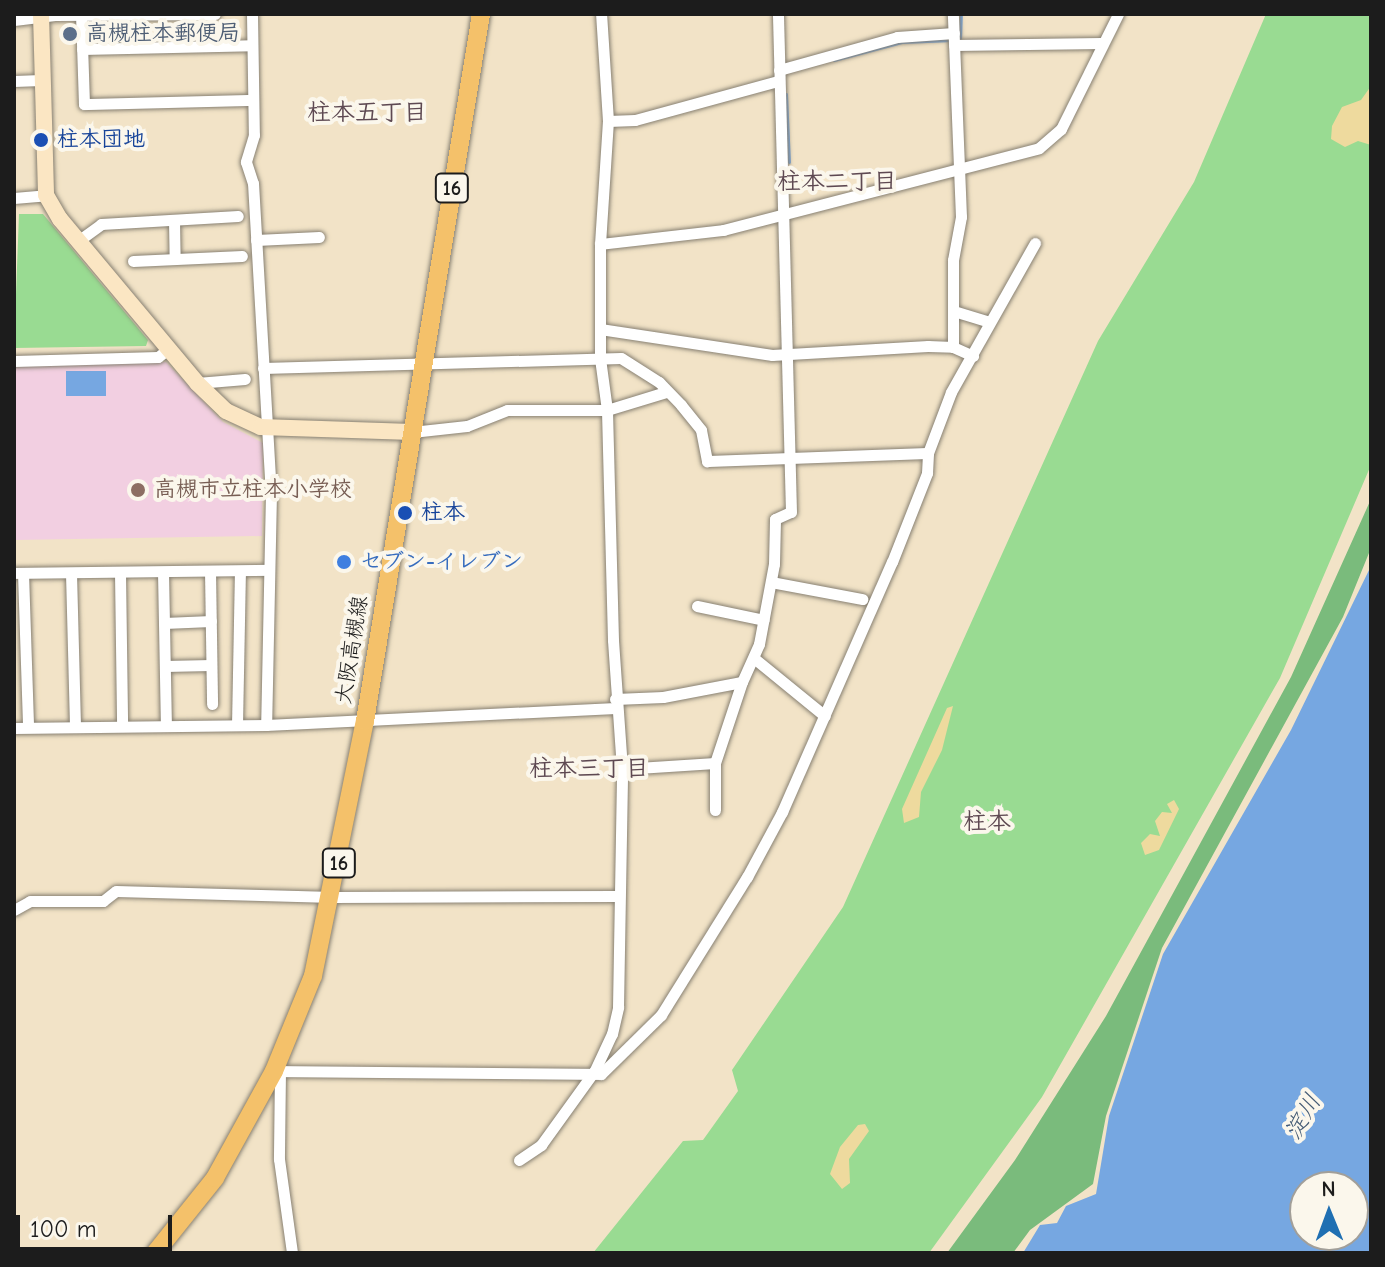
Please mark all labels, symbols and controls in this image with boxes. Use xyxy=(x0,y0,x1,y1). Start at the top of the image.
place label: 高槻柱本郵便局 xyxy=(86,21,240,47)
marker: 高槻柱本郵便局 xyxy=(61,25,79,43)
district label: 柱本五丁目 xyxy=(307,99,427,127)
place label: 柱本団地 xyxy=(57,127,145,153)
marker: 柱本団地 xyxy=(32,131,50,149)
district label: 柱本二丁目 xyxy=(777,168,897,196)
road number: 16 xyxy=(434,172,470,204)
place label: 高槻市立柱本小学校 xyxy=(154,477,352,503)
marker: 高槻市立柱本小学校 xyxy=(129,481,147,499)
place label: 柱本 xyxy=(421,500,465,526)
marker: 柱本 xyxy=(396,504,414,522)
place label: セブン-イレブン xyxy=(360,549,523,575)
marker: セブン-イレブン xyxy=(335,553,353,571)
street label: 大阪高槻線 xyxy=(330,594,374,706)
district label: 柱本三丁目 xyxy=(529,755,649,783)
district label: 柱本 xyxy=(963,808,1011,836)
road number: 16 xyxy=(321,847,357,879)
water label: 淀川 xyxy=(1279,1089,1327,1145)
north arrow xyxy=(1289,1171,1369,1251)
text: N xyxy=(1321,1176,1336,1202)
scale bar xyxy=(20,1199,176,1249)
text: 100 m xyxy=(30,1215,97,1243)

